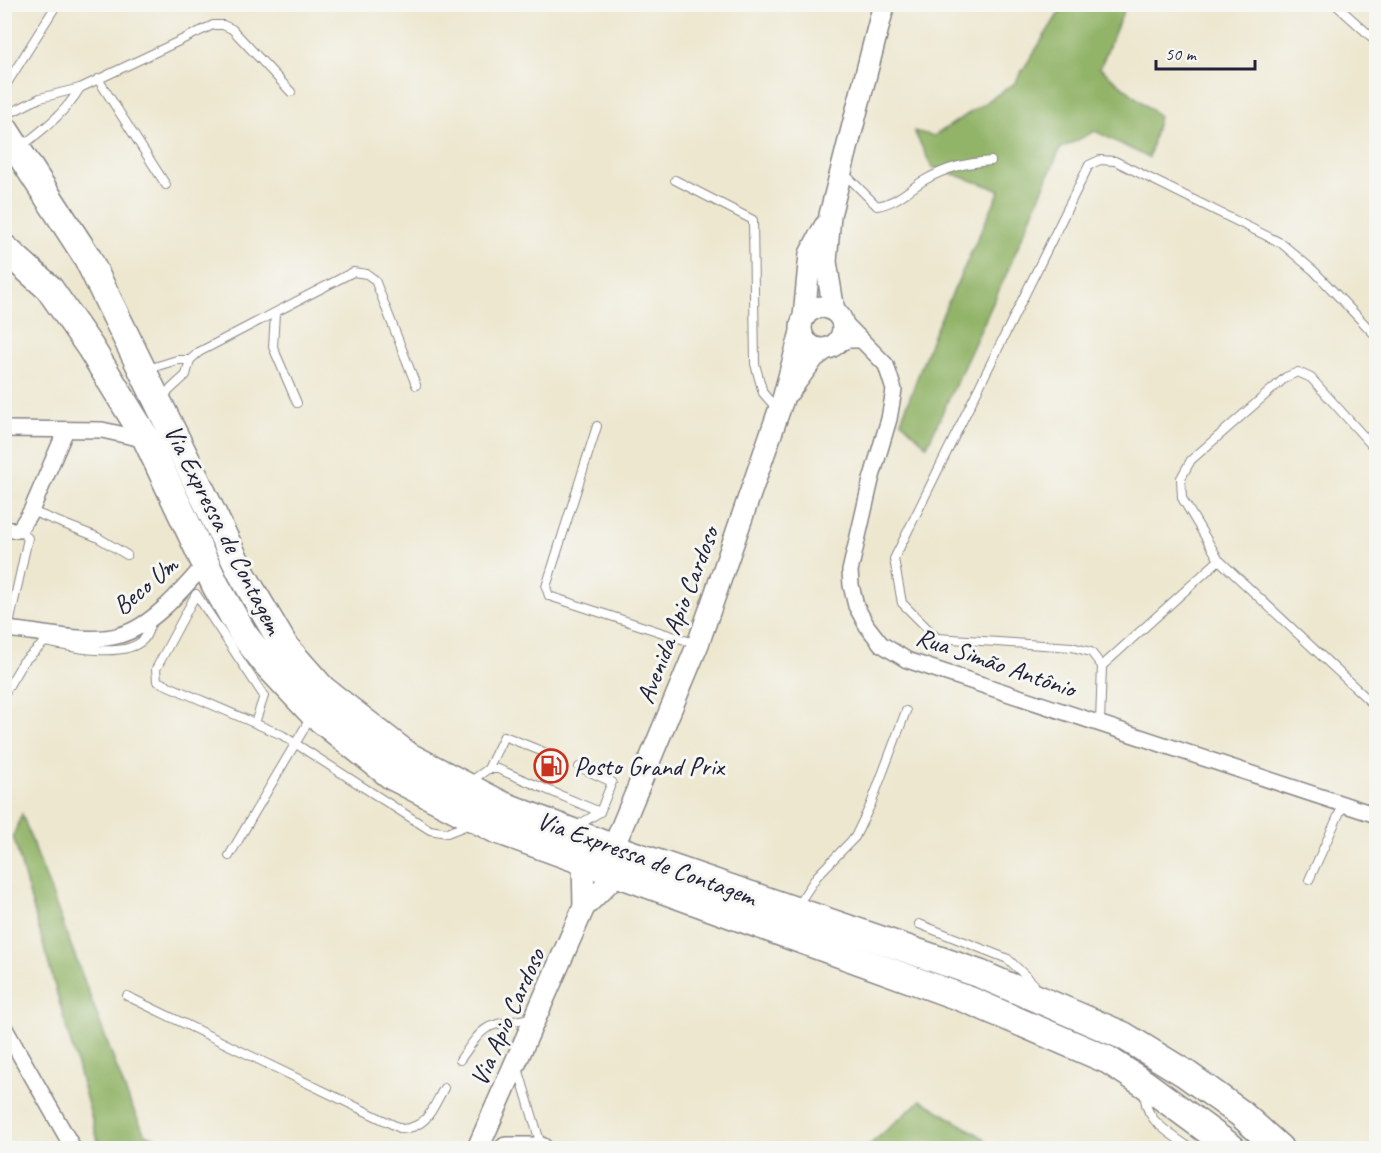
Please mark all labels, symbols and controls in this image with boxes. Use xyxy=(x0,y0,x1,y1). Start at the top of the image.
scale bar xyxy=(1156,33,1255,71)
text: 50 m xyxy=(1165,43,1198,65)
street label: Via Expressa de Contagem xyxy=(157,419,292,642)
street label: Avenida Apio Cardoso xyxy=(629,520,727,708)
street label: Beco Um xyxy=(106,547,186,622)
street label: Rua Simão Antônio xyxy=(912,620,1083,706)
fuel station icon: Posto Grand Prix xyxy=(533,748,569,784)
place label: Posto Grand Prix xyxy=(574,750,726,783)
street label: Via Expressa de Contagem xyxy=(533,804,763,914)
street label: Via Apio Cardoso xyxy=(462,942,553,1091)

